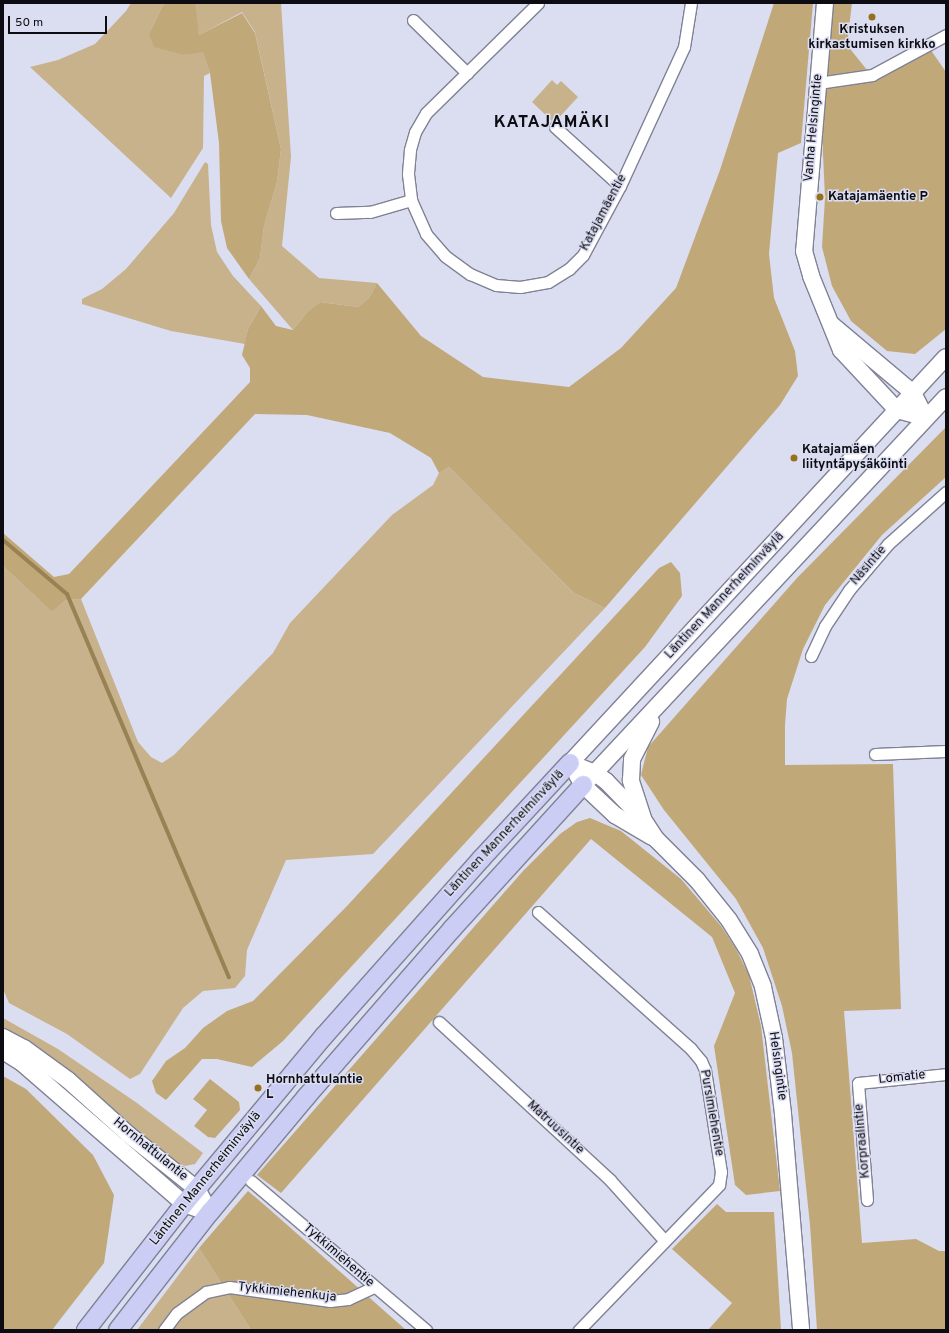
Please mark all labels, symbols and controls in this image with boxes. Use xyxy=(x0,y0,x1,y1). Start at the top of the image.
scale bar xyxy=(10,8,109,34)
marker: Kristuksen kirkastumisen kirkko xyxy=(867,12,877,22)
text: 50 m xyxy=(15,15,43,31)
place label: Kristuksen kirkastumisen kirkko xyxy=(808,23,936,54)
street label: Vanha Helsingintie xyxy=(802,73,826,183)
district label: KATAJAMÄKI xyxy=(494,114,610,134)
street label: Katajamäentie xyxy=(577,172,631,254)
place label: Katajamäentie P xyxy=(828,189,928,205)
marker: Katajamäentie P xyxy=(815,192,825,202)
place label: Katajamäen liityntäpysäköinti xyxy=(802,443,907,474)
marker: Katajamäen liityntäpysäköinti xyxy=(789,453,799,463)
street label: Läntinen Mannerheiminväylä xyxy=(662,529,788,663)
street label: Näsintie xyxy=(848,543,890,589)
street label: Läntinen Mannerheiminväylä xyxy=(442,767,568,901)
street label: Helsingintie xyxy=(764,1031,790,1101)
street label: Pursimiehentie xyxy=(696,1068,726,1158)
street label: Lomatie xyxy=(878,1068,926,1088)
place label: Hornhattulantie L xyxy=(266,1073,363,1104)
marker: Hornhattulantie L xyxy=(253,1083,263,1093)
street label: Matruusintie xyxy=(523,1098,587,1158)
street label: Korpraalintie xyxy=(852,1103,874,1179)
street label: Läntinen Mannerheiminväylä xyxy=(147,1109,265,1249)
street label: Hornhattulantie xyxy=(109,1115,191,1185)
street label: Tykkimiehentie xyxy=(299,1221,377,1291)
street label: Tykkimiehenkuja xyxy=(237,1280,337,1306)

